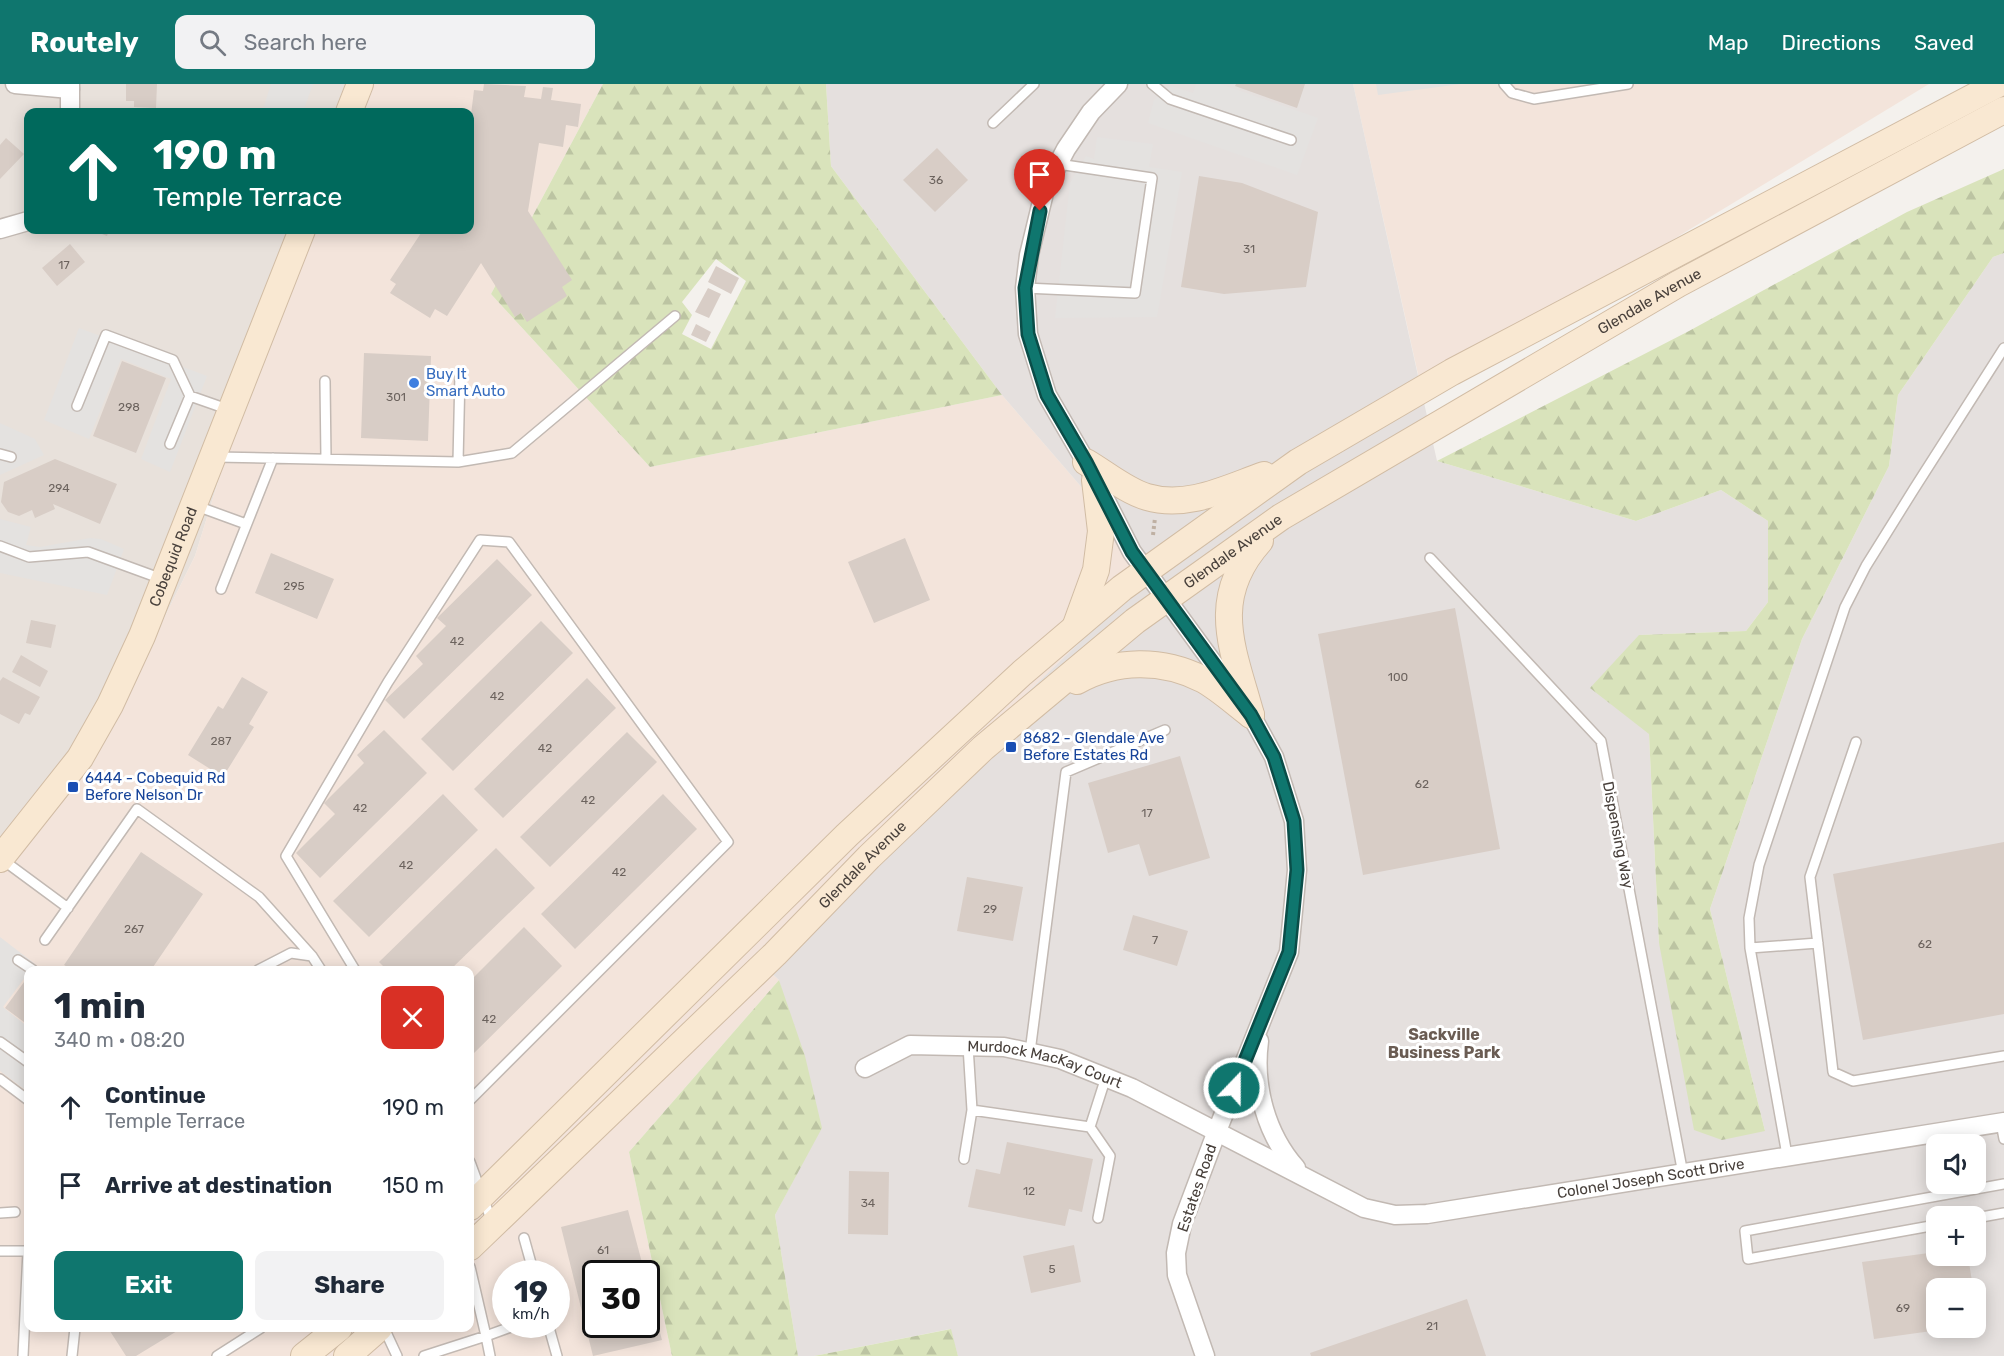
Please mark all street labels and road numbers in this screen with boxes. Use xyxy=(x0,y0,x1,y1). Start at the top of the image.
street label: Glendale Avenue xyxy=(1594,264,1704,338)
street label: Cobequid Road xyxy=(145,504,201,609)
street label: Glendale Avenue xyxy=(1180,510,1286,592)
street label: Dispensing Way xyxy=(1599,780,1637,890)
street label: Glendale Avenue xyxy=(815,817,910,912)
street label: Murdock MacKay Court xyxy=(967,1037,1125,1092)
street label: Estates Road xyxy=(1174,1142,1220,1234)
street label: Colonel Joseph Scott Drive xyxy=(1556,1155,1746,1202)

